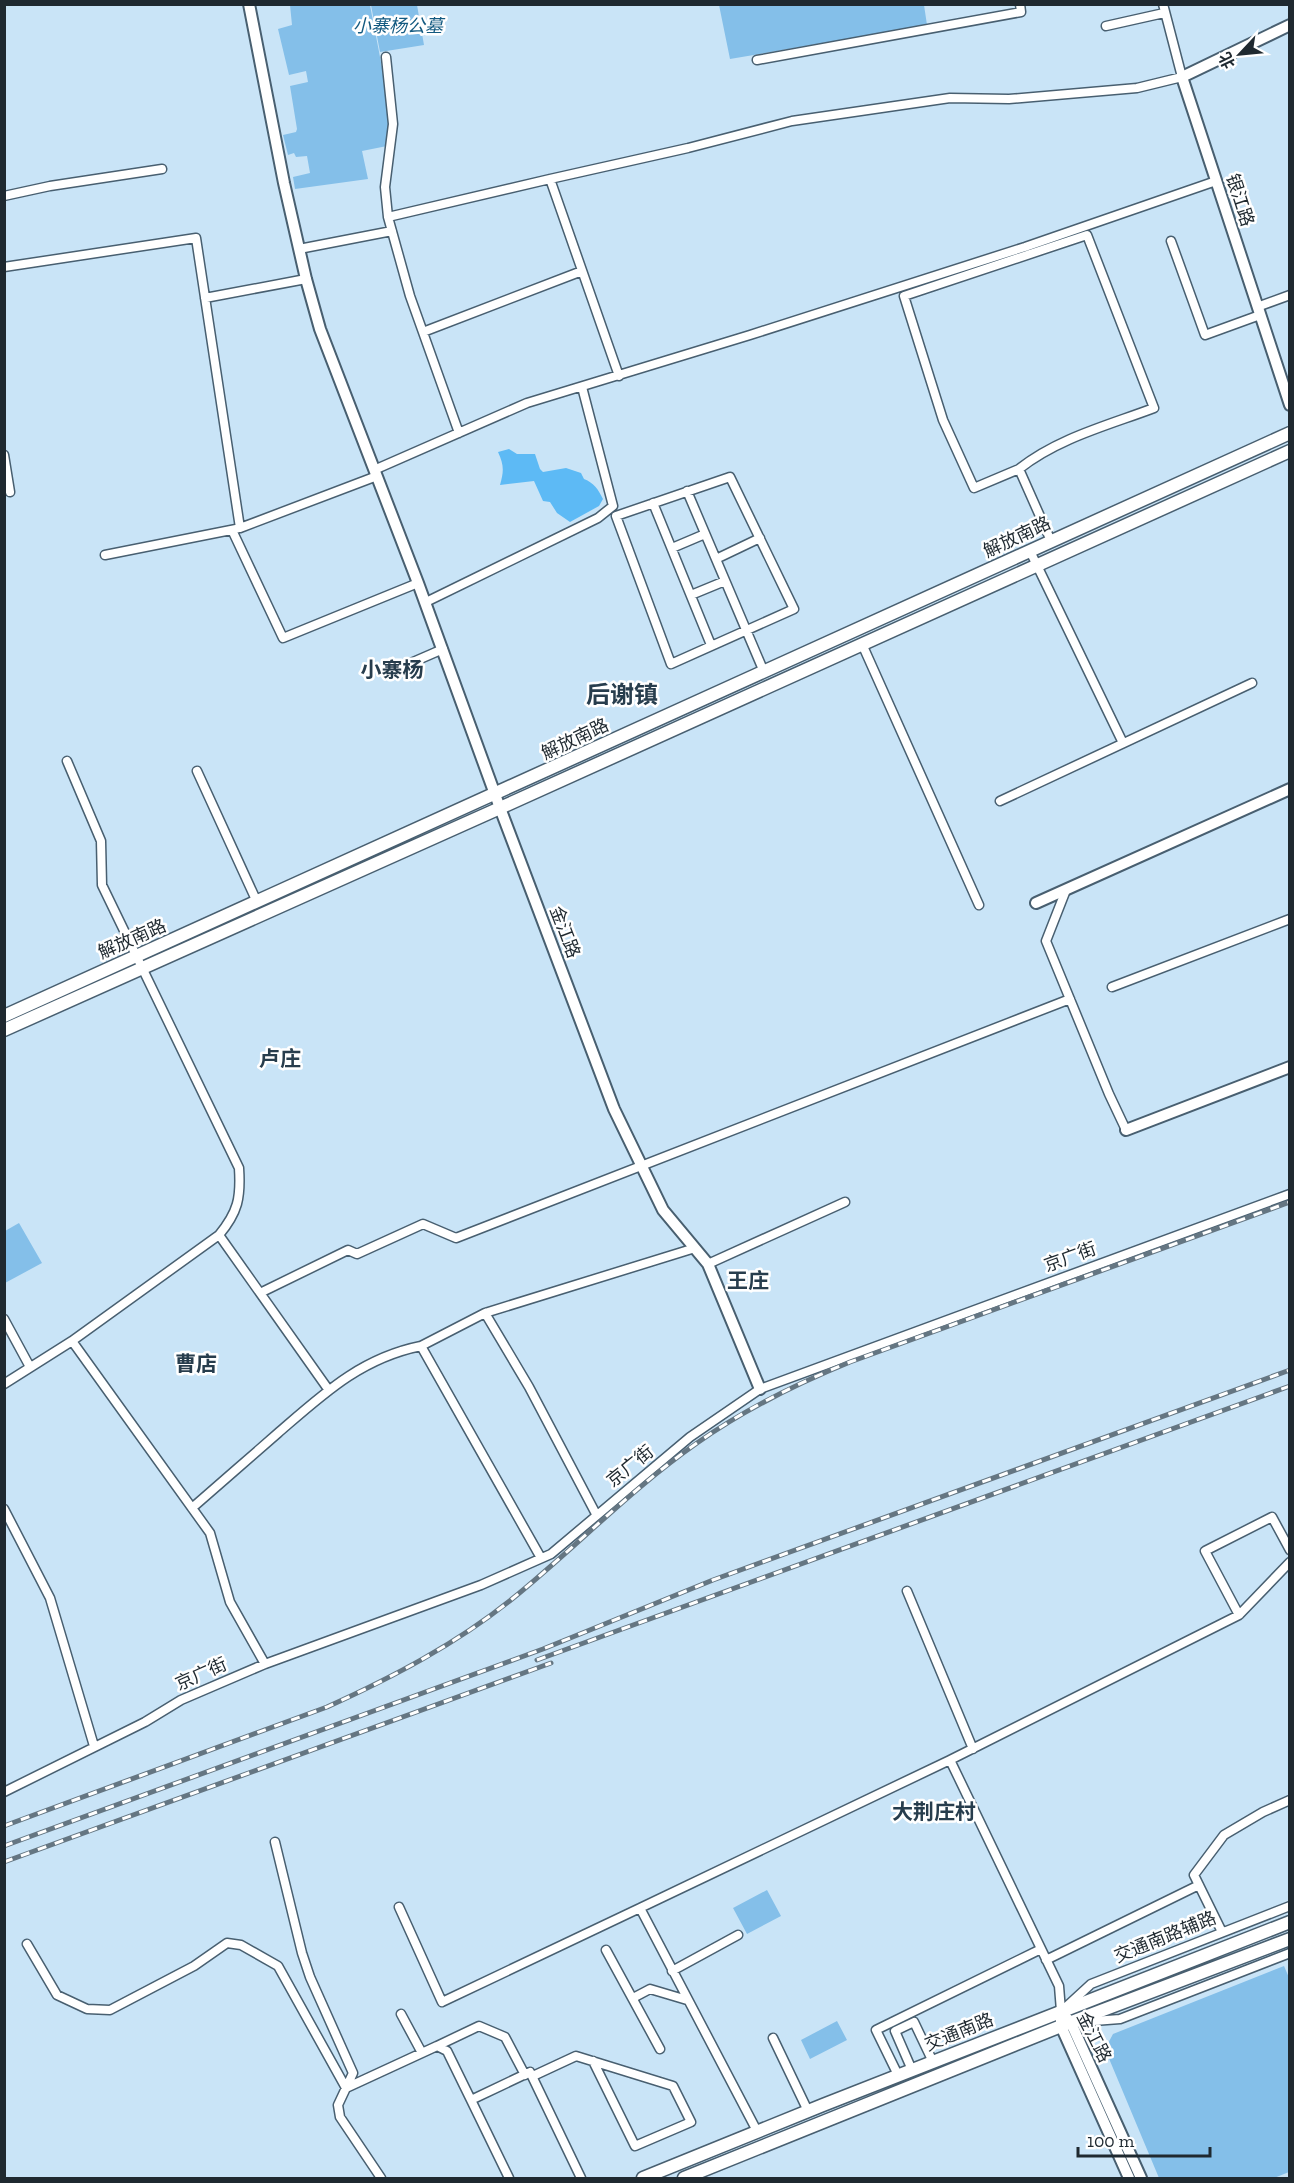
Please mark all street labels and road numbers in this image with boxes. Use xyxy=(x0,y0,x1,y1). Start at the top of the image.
street label: 银江路 xyxy=(1221,171,1259,229)
street label: 解放南路 xyxy=(980,512,1054,562)
street label: 解放南路 xyxy=(538,714,612,764)
street label: 金江路 xyxy=(545,903,585,961)
street label: 解放南路 xyxy=(95,914,169,964)
street label: 京广街 xyxy=(1041,1237,1099,1277)
street label: 京广街 xyxy=(602,1440,658,1492)
street label: 京广街 xyxy=(172,1653,230,1695)
street label: 交通南路辅路 xyxy=(1111,1907,1219,1967)
street label: 交通南路 xyxy=(922,2008,996,2056)
street label: 金江路 xyxy=(1072,2008,1116,2066)

